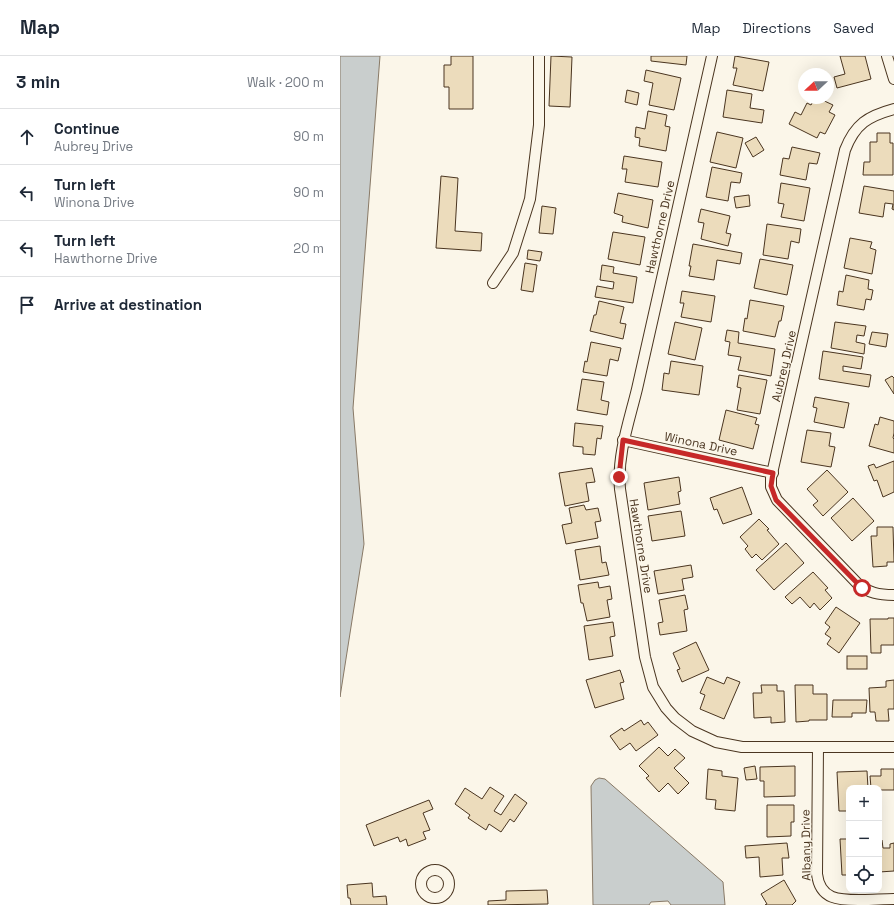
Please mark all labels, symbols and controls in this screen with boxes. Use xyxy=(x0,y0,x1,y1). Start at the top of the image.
text: Map xyxy=(20,15,60,40)
text: Map xyxy=(691,19,721,37)
text: Directions xyxy=(743,19,811,37)
text: Saved xyxy=(833,19,874,37)
north arrow xyxy=(798,68,834,104)
text: 3 min xyxy=(16,71,60,93)
text: Walk · 200 m xyxy=(247,74,324,91)
text: Continue xyxy=(54,119,120,138)
icon: ahead xyxy=(16,126,38,148)
text: 90 m xyxy=(293,128,324,145)
text: Aubrey Drive xyxy=(54,138,133,155)
text: Turn left xyxy=(54,175,116,194)
street label: Hawthorne Drive xyxy=(641,179,679,275)
icon: left xyxy=(16,182,38,204)
text: 90 m xyxy=(293,184,324,201)
text: Winona Drive xyxy=(54,194,135,211)
text: Turn left xyxy=(54,231,116,250)
icon: left xyxy=(16,238,38,260)
text: 20 m xyxy=(293,240,324,257)
text: Hawthorne Drive xyxy=(54,250,157,267)
icon: arrive xyxy=(16,294,38,316)
text: Arrive at destination xyxy=(54,295,202,314)
street label: Aubrey Drive xyxy=(768,329,800,403)
street label: Winona Drive xyxy=(663,428,739,460)
route end xyxy=(610,468,628,486)
street label: Hawthorne Drive xyxy=(626,498,656,594)
route start xyxy=(853,579,871,597)
map controls xyxy=(846,785,882,893)
button: + xyxy=(846,785,882,821)
street label: Albany Drive xyxy=(797,809,815,881)
button: − xyxy=(846,821,882,857)
button: locate xyxy=(846,857,882,893)

